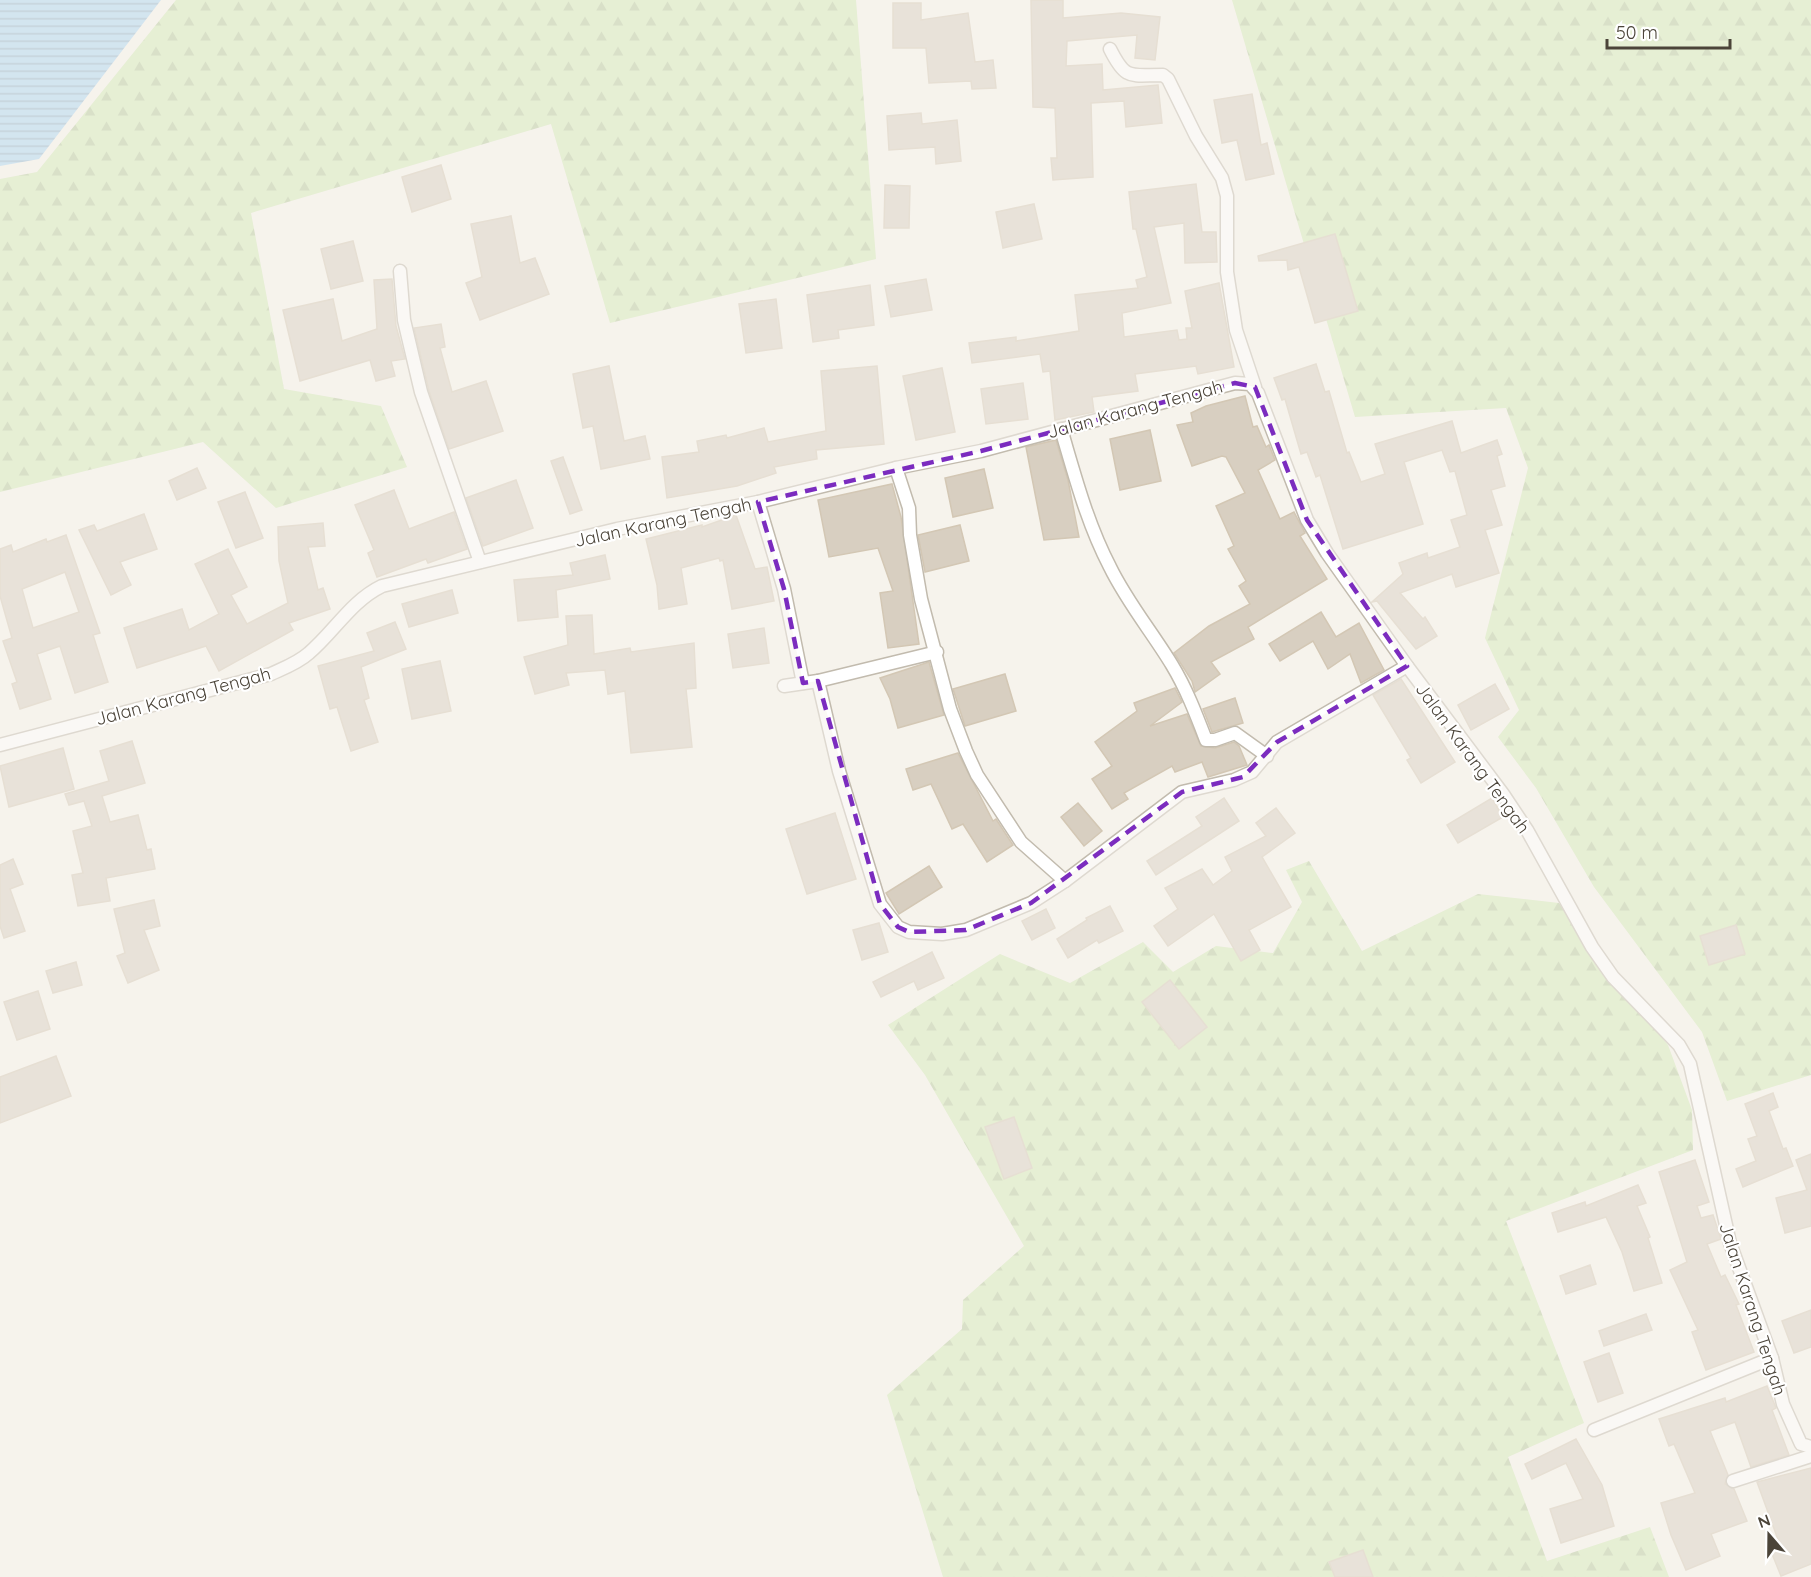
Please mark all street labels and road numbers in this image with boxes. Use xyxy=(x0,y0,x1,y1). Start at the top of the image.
street label: Jalan Karang Tengah xyxy=(1045,375,1225,443)
street label: Jalan Karang Tengah xyxy=(572,492,754,552)
street label: Jalan Karang Tengah xyxy=(93,662,273,730)
street label: Jalan Karang Tengah xyxy=(1411,678,1535,838)
street label: Jalan Karang Tengah xyxy=(1714,1220,1792,1398)

